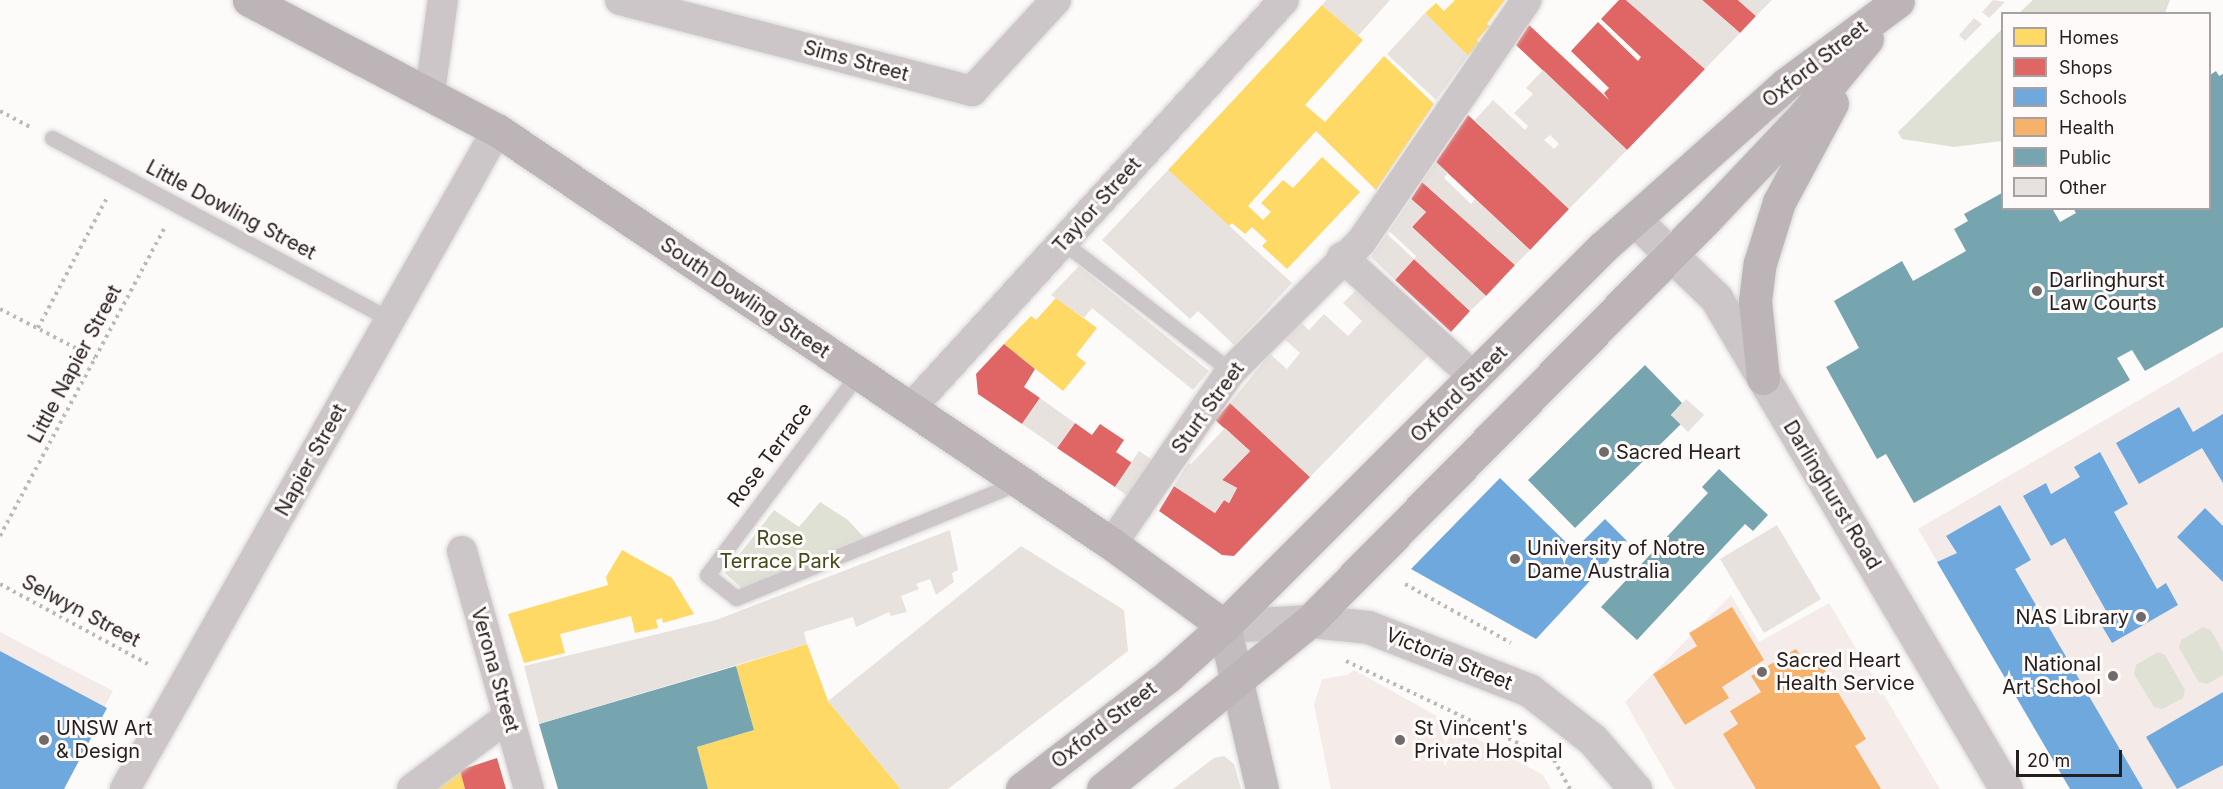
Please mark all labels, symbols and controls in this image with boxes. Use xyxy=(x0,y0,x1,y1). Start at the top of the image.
legend xyxy=(2001,12,2211,210)
street label: Oxford Street xyxy=(1758,15,1872,113)
text: Homes xyxy=(2059,27,2119,48)
street label: Sims Street xyxy=(801,35,911,87)
text: Shops xyxy=(2059,57,2113,78)
text: Schools xyxy=(2059,87,2127,108)
text: Health xyxy=(2059,117,2114,138)
text: Public xyxy=(2059,147,2111,168)
street label: Taylor Street xyxy=(1048,152,1146,258)
street label: Little Dowling Street xyxy=(142,155,320,265)
text: Other xyxy=(2059,177,2107,198)
street label: South Dowling Street xyxy=(656,232,834,364)
place label: Darlinghurst Law Courts xyxy=(2049,268,2165,315)
street label: Little Napier Street xyxy=(23,281,127,447)
marker: Darlinghurst Law Courts xyxy=(2030,284,2044,298)
street label: Oxford Street xyxy=(1406,341,1512,447)
street label: Sturt Street xyxy=(1167,357,1249,459)
street label: Rose Terrace xyxy=(723,398,817,512)
street label: Napier Street xyxy=(270,400,352,520)
street label: Darlinghurst Road xyxy=(1778,416,1886,574)
place label: Sacred Heart xyxy=(1616,440,1741,464)
marker: Sacred Heart xyxy=(1597,445,1611,459)
park label: Rose Terrace Park xyxy=(719,526,841,573)
place label: University of Notre Dame Australia xyxy=(1527,536,1705,583)
marker: University of Notre Dame Australia xyxy=(1508,552,1522,566)
street label: Selwyn Street xyxy=(18,570,144,652)
street label: Verona Street xyxy=(466,605,524,735)
place label: NAS Library xyxy=(2015,605,2129,629)
marker: NAS Library xyxy=(2134,610,2148,624)
street label: Victoria Street xyxy=(1382,623,1516,695)
place label: Sacred Heart Health Service xyxy=(1776,648,1915,695)
place label: National Art School xyxy=(2002,652,2101,699)
marker: Sacred Heart Health Service xyxy=(1753,663,1771,681)
marker: National Art School xyxy=(2106,669,2120,683)
street label: Oxford Street xyxy=(1047,676,1161,774)
place label: UNSW Art & Design xyxy=(56,716,152,763)
place label: St Vincent's Private Hospital xyxy=(1414,716,1563,763)
marker: St Vincent's Private Hospital xyxy=(1391,731,1409,749)
marker: UNSW Art & Design xyxy=(37,733,51,747)
scale bar xyxy=(2019,738,2126,776)
text: 20 m xyxy=(2027,750,2070,771)

